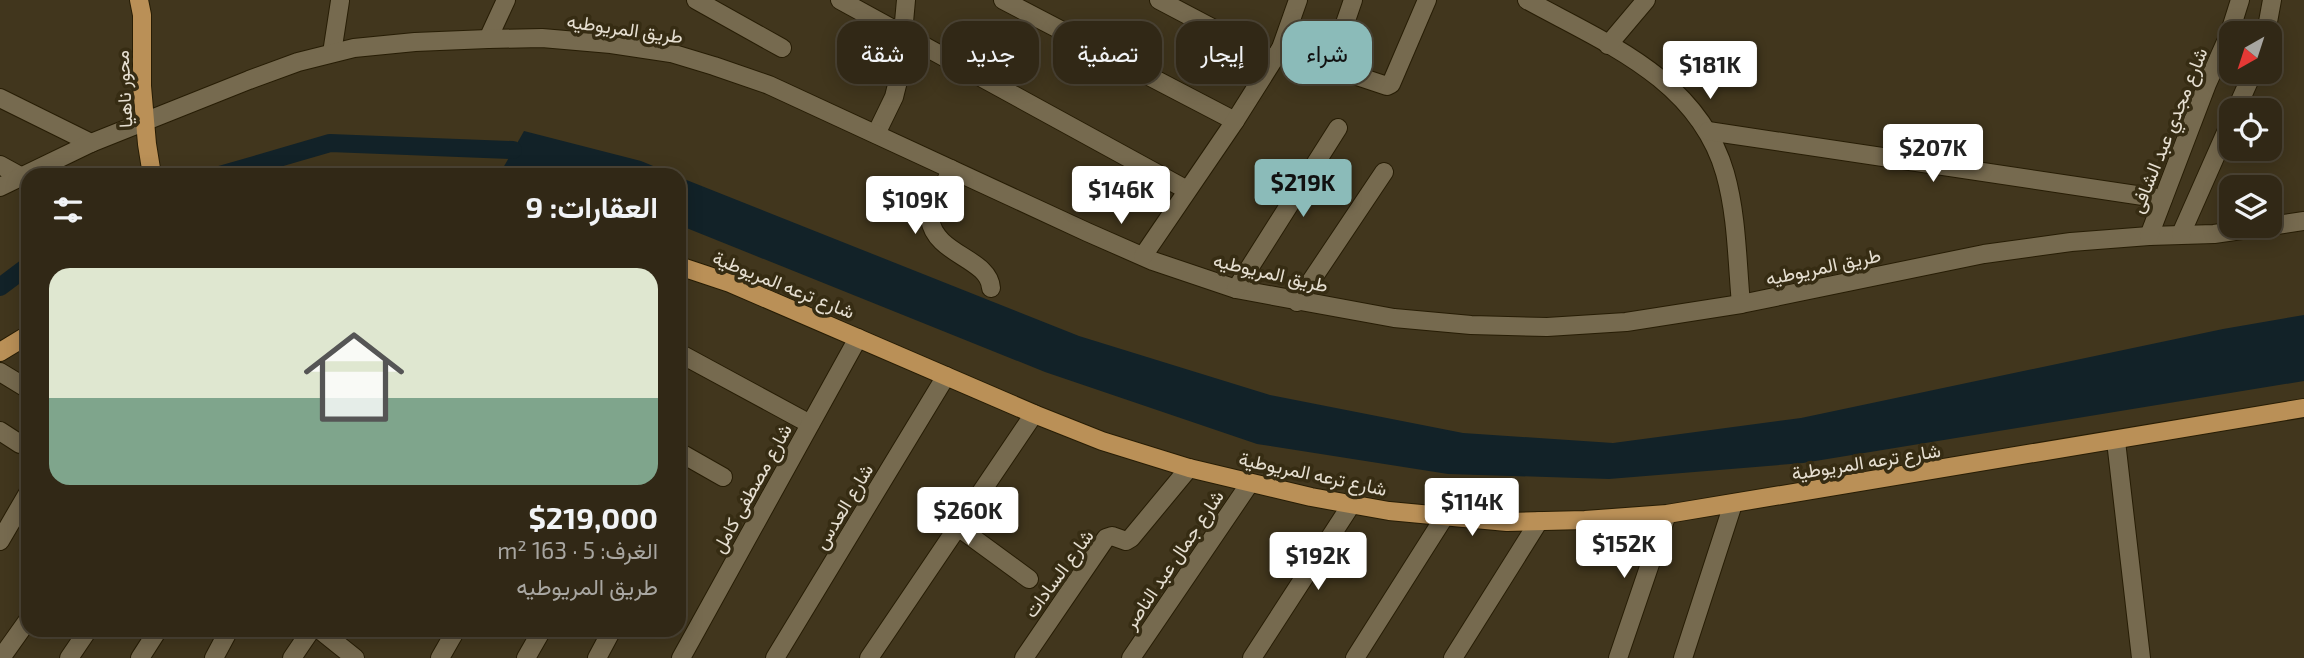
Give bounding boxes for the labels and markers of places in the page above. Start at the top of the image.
pin: $181K [1661,42,1759,101]
pin: $207K [1884,124,1982,184]
pin: $219K [1254,160,1352,219]
pin: $146K [1072,166,1170,226]
pin: $109K [866,176,964,236]
pin: $114K [1423,478,1521,538]
pin: $260K [919,488,1017,547]
pin: $152K [1575,520,1673,580]
pin: $192K [1269,532,1367,592]

